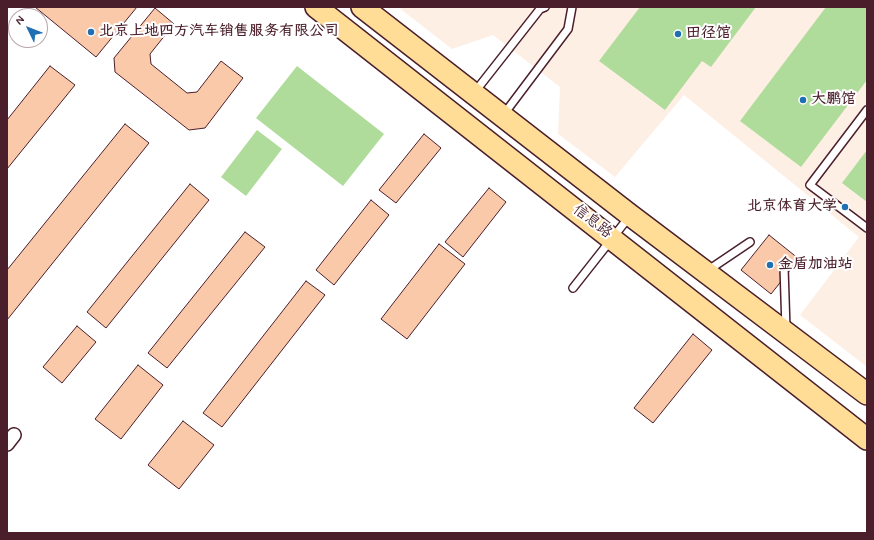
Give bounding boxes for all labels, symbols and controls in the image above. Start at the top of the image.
north arrow [8,8,48,48]
text: N [12,13,28,28]
place label: 北京上地四方汽车销售服务有限公司 [99,23,339,41]
place label: 田径馆 [686,25,731,43]
marker: 北京上地四方汽车销售服务有限公司 [86,27,96,37]
marker: 田径馆 [673,29,683,39]
place label: 大鹏馆 [811,91,856,109]
marker: 大鹏馆 [798,95,808,105]
place label: 北京体育大学 [747,198,837,216]
street label: 信息路 [569,201,615,243]
marker: 北京体育大学 [840,202,850,212]
place label: 金盾加油站 [778,256,853,274]
marker: 金盾加油站 [765,260,775,270]

